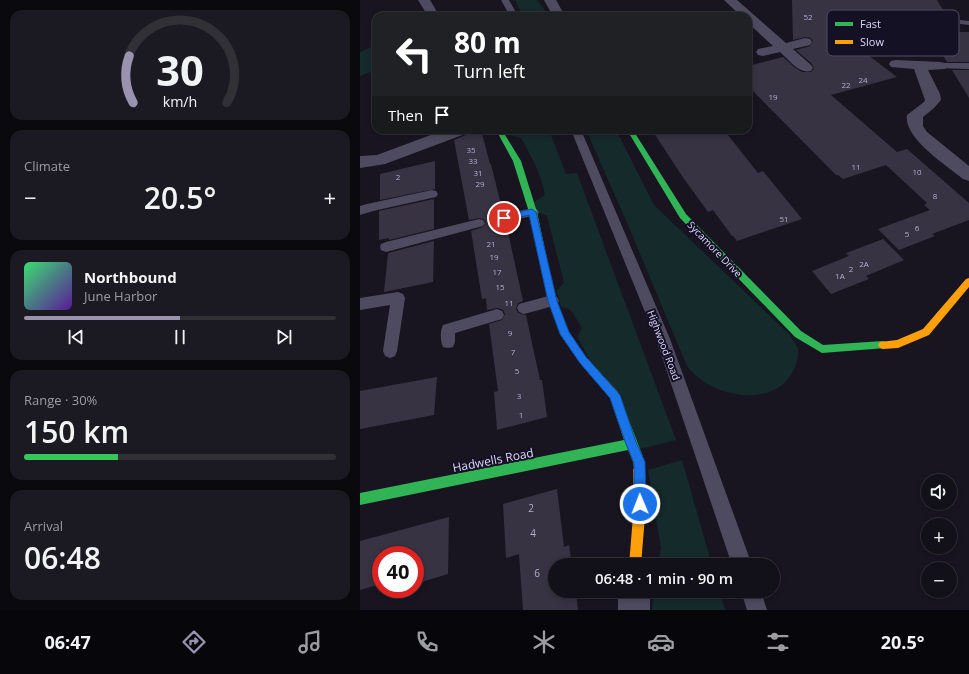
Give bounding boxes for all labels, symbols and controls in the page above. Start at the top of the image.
legend [827,10,959,56]
house number: 52 [803,11,813,22]
text: Fast [860,16,881,31]
text: 80 m [454,23,521,61]
icon: left [388,28,440,80]
text: Slow [860,34,884,49]
text: 30 [156,42,204,98]
text: Turn left [454,59,525,83]
house number: 24 [858,74,868,85]
house number: 22 [841,79,851,90]
house number: 19 [768,91,778,102]
text: km/h [163,92,197,111]
icon: arrive [431,104,453,126]
text: Then [388,105,423,125]
house number: 35 [466,144,476,155]
house number: 33 [468,155,478,166]
text: Climate [24,157,70,175]
house number: 11 [851,161,861,172]
house number: 10 [912,166,922,177]
house number: 31 [473,167,483,178]
house number: 2 [396,171,401,182]
text: 20.5° [144,177,216,218]
house number: 29 [475,178,485,189]
text: − [24,182,37,212]
text: + [323,182,336,212]
house number: 8 [933,190,938,201]
pin [487,201,521,235]
icon: arrive [493,207,515,229]
house number: 51 [779,213,789,224]
street label: Sycamore Drive [685,218,746,280]
house number: 6 [915,222,920,233]
house number: 5 [905,228,910,239]
house number: 21 [486,238,496,249]
house number: 19 [489,251,499,262]
house number: 2A [859,258,870,269]
house number: 2 [849,263,854,274]
house number: 17 [492,266,502,277]
text: Northbound [84,267,177,287]
house number: 1A [835,270,846,281]
house number: 15 [495,281,505,292]
text: June Harbor [84,287,157,305]
house number: 11 [504,297,514,308]
street label: Highwood Road [644,308,684,382]
icon: previous [65,326,87,348]
icon: pause [169,326,191,348]
icon: next [273,326,295,348]
house number: 9 [508,327,513,338]
house number: 7 [511,346,516,357]
house number: 5 [515,365,520,376]
house number: 3 [517,390,522,401]
text: Range · 30% [24,391,97,409]
house number: 1 [519,409,523,420]
text: 150 km [24,411,129,452]
street label: Hadwells Road [451,444,535,476]
map controls [921,474,957,598]
button: sound [921,474,957,510]
position arrow [619,483,661,525]
house number: 2 [528,501,534,515]
text: Arrival [24,517,63,535]
button: + [921,518,957,554]
house number: 4 [530,526,536,540]
text: 06:48 [24,537,101,578]
speed limit sign: 40 [372,546,424,598]
button: − [921,562,957,598]
house number: 6 [534,566,540,580]
text: 06:48 · 1 min · 90 m [595,568,733,588]
icon: directions [180,628,208,656]
icon: music [296,628,324,656]
icon: phone [413,628,441,656]
icon: climate [530,628,558,656]
icon: car [647,628,675,656]
icon: filters [764,628,792,656]
text: 06:47 [44,630,91,654]
text: 20.5° [881,630,924,654]

